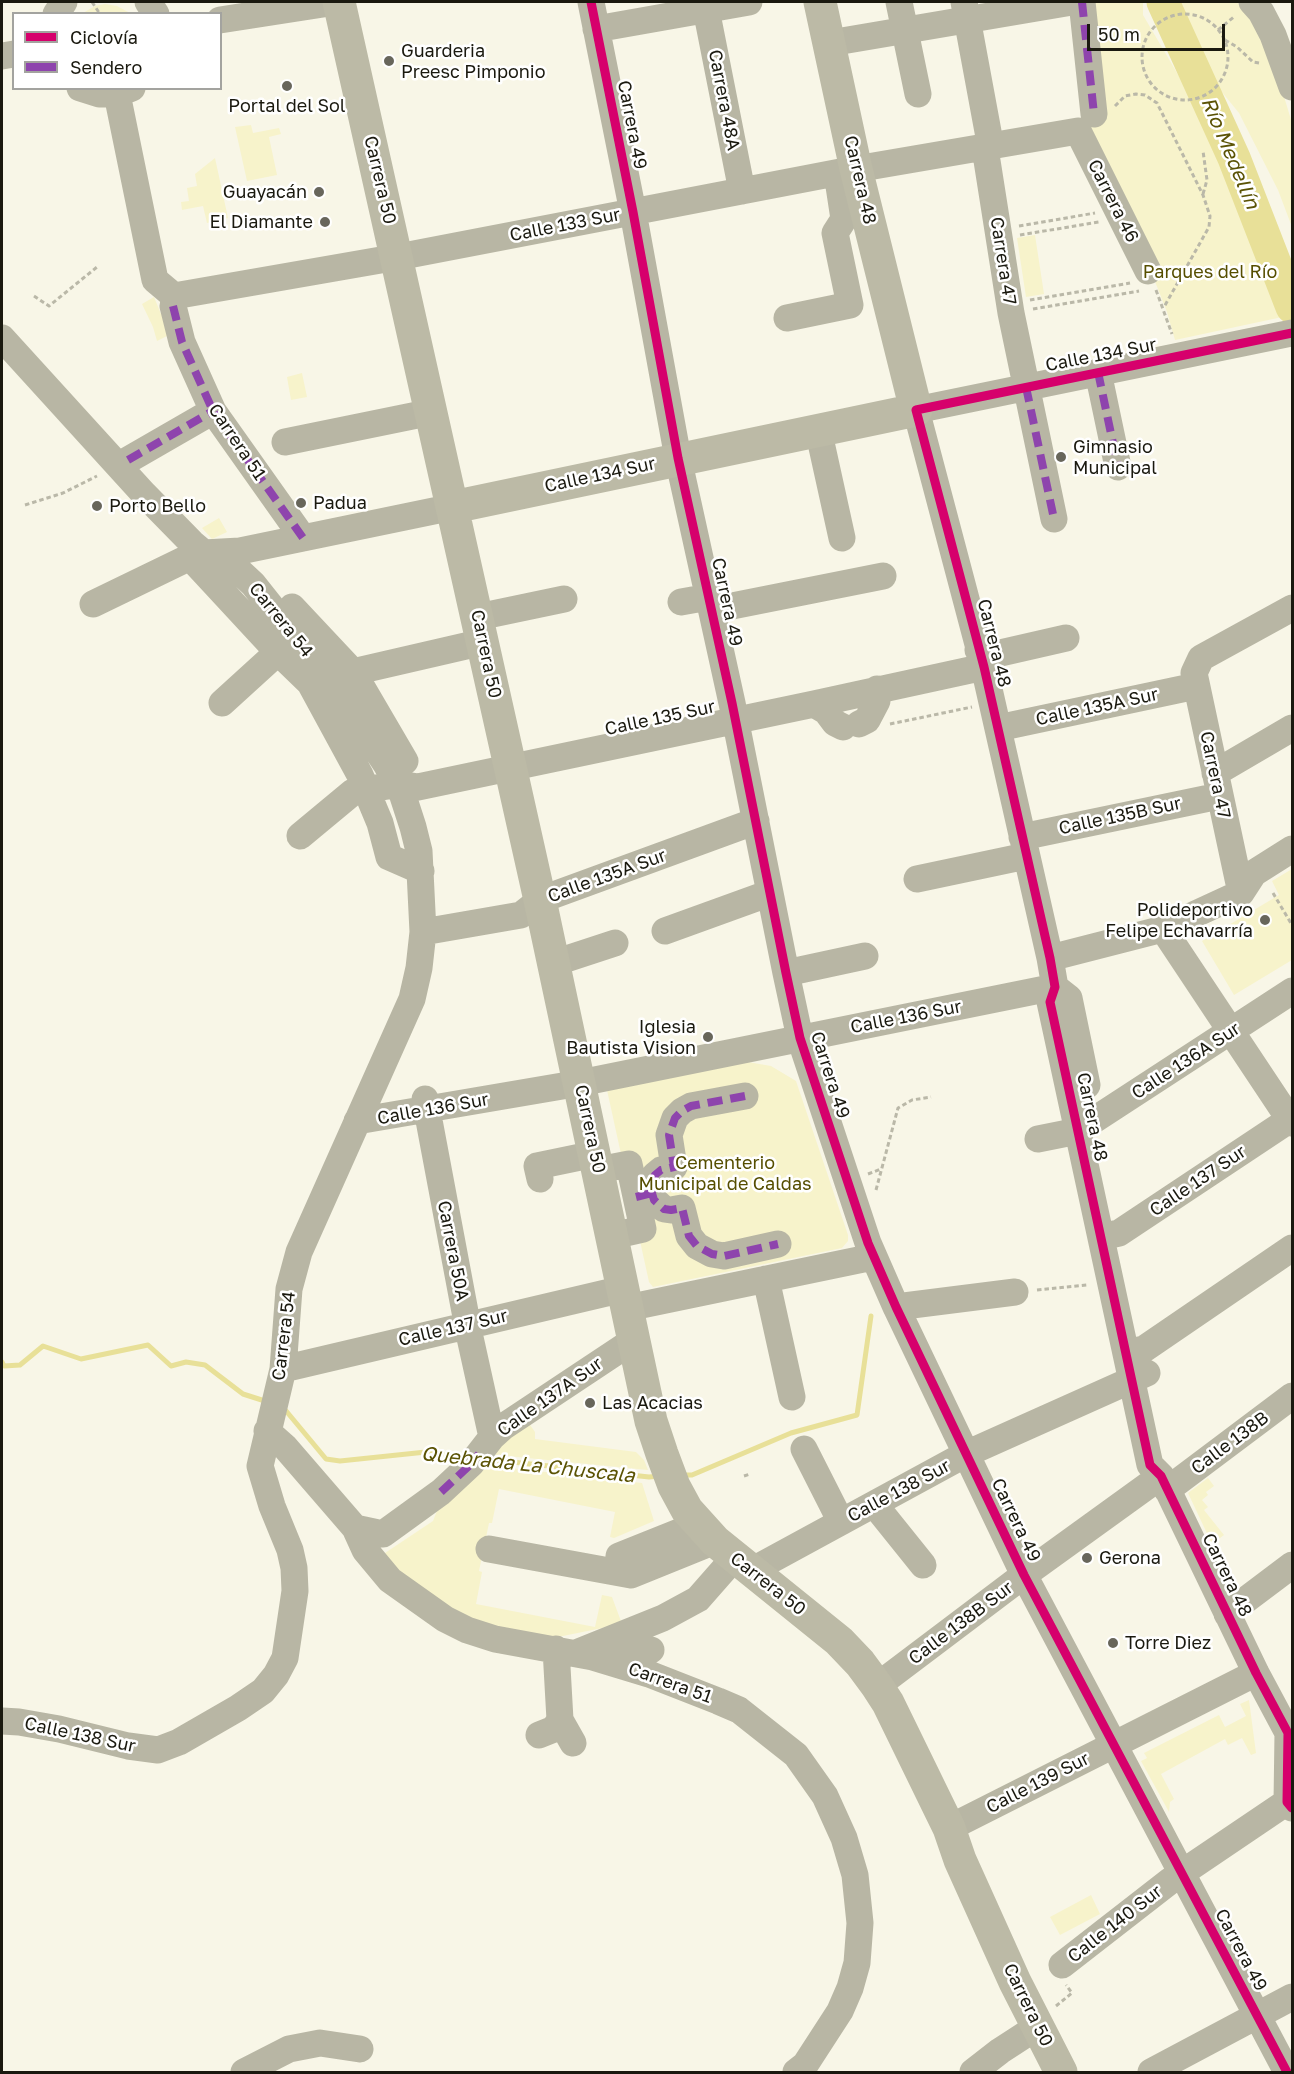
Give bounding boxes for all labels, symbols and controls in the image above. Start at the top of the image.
legend [12,12,222,90]
scale bar [1090,12,1228,50]
text: 50 m [1098,23,1140,45]
text: Ciclovía [70,26,138,48]
place label: Guarderia Preesc Pimponio [401,40,545,82]
street label: Carrera 48A [704,48,744,152]
marker: Guarderia Preesc Pimponio [382,54,396,68]
text: Sendero [70,56,142,78]
marker: Portal del Sol [280,79,294,93]
street label: Carrera 49 [613,79,651,171]
water label: Río Medellín [1196,93,1264,213]
place label: Portal del Sol [228,95,346,117]
street label: Carrera 50 [359,134,401,226]
street label: Carrera 48 [839,134,881,226]
street label: Carrera 46 [1083,156,1143,246]
place label: Guayacán [223,181,307,203]
marker: Guayacán [312,185,326,199]
street label: Calle 133 Sur [508,204,622,246]
place label: El Diamante [210,211,313,233]
marker: El Diamante [318,215,332,229]
street label: Carrera 47 [985,215,1021,307]
park label: Parques del Río [1143,261,1277,283]
street label: Calle 134 Sur [1044,334,1158,376]
street label: Carrera 51 [204,400,270,484]
place label: Gimnasio Municipal [1073,436,1157,478]
marker: Gimnasio Municipal [1054,450,1068,464]
street label: Calle 134 Sur [543,453,657,497]
place label: Padua [313,492,367,514]
place label: Porto Bello [109,495,206,517]
marker: Padua [294,496,308,510]
marker: Porto Bello [90,499,104,513]
street label: Carrera 49 [707,556,747,648]
street label: Carrera 54 [244,578,318,662]
street label: Carrera 48 [973,597,1015,689]
street label: Carrera 50 [466,608,506,700]
street label: Calle 135A Sur [1034,684,1160,730]
street label: Calle 135 Sur [603,696,717,740]
street label: Carrera 47 [1195,729,1235,821]
street label: Calle 135B Sur [1057,793,1183,839]
street label: Calle 135A Sur [545,845,669,907]
place label: Polideportivo Felipe Echavarría [1105,899,1253,942]
marker: Polideportivo Felipe Echavarría [1258,913,1272,927]
street label: Calle 136 Sur [849,996,963,1038]
place label: Iglesia Bautista Vision [566,1016,696,1058]
street label: Calle 136A Sur [1128,1018,1244,1104]
street label: Carrera 49 [806,1029,854,1121]
marker: Iglesia Bautista Vision [701,1030,715,1044]
street label: Carrera 48 [1072,1071,1112,1163]
street label: Carrera 50 [570,1083,610,1175]
street label: Calle 136 Sur [376,1089,490,1129]
street label: Calle 137 Sur [1146,1141,1250,1221]
park label: Cementerio Municipal de Caldas [638,1152,812,1194]
street label: Carrera 50A [433,1199,473,1303]
street label: Carrera 54 [268,1290,300,1382]
street label: Calle 137 Sur [396,1305,510,1351]
street label: Calle 137A Sur [493,1353,607,1441]
place label: Las Acacias [602,1392,703,1414]
marker: Las Acacias [583,1396,597,1410]
street label: Calle 138B [1187,1407,1273,1479]
water label: Quebrada La Chuscala [420,1442,636,1488]
street label: Calle 138 Sur [844,1455,954,1527]
street label: Carrera 49 [987,1475,1045,1565]
street label: Carrera 48 [1198,1530,1256,1620]
place label: Gerona [1099,1547,1161,1569]
street label: Carrera 50 [726,1548,810,1620]
marker: Gerona [1080,1551,1094,1565]
street label: Calle 138B Sur [905,1577,1017,1669]
place label: Torre Diez [1125,1632,1211,1654]
marker: Torre Diez [1106,1636,1120,1650]
street label: Carrera 51 [625,1658,715,1708]
street label: Calle 138 Sur [23,1713,137,1757]
street label: Calle 139 Sur [983,1748,1093,1818]
street label: Calle 140 Sur [1064,1881,1166,1967]
street label: Carrera 49 [1210,1905,1272,1995]
street label: Carrera 50 [999,1960,1057,2050]

